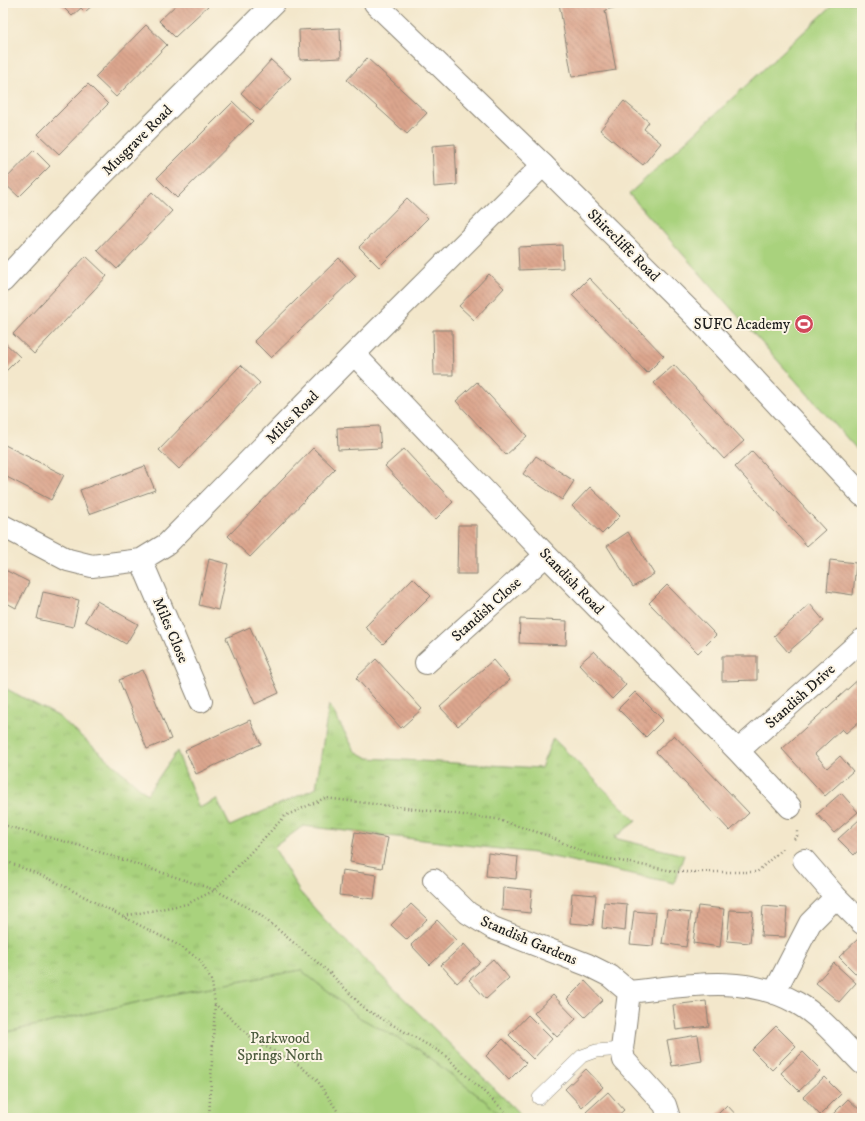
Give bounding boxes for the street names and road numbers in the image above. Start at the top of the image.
street label: Musgrave Road [98,101,177,180]
street label: Shirecliffe Road [583,205,664,286]
street label: Miles Road [262,386,323,448]
street label: Standish Road [535,544,608,619]
street label: Standish Close [448,573,525,646]
street label: Miles Close [148,595,193,666]
street label: Standish Drive [761,660,839,733]
street label: Standish Gardens [478,912,580,969]

